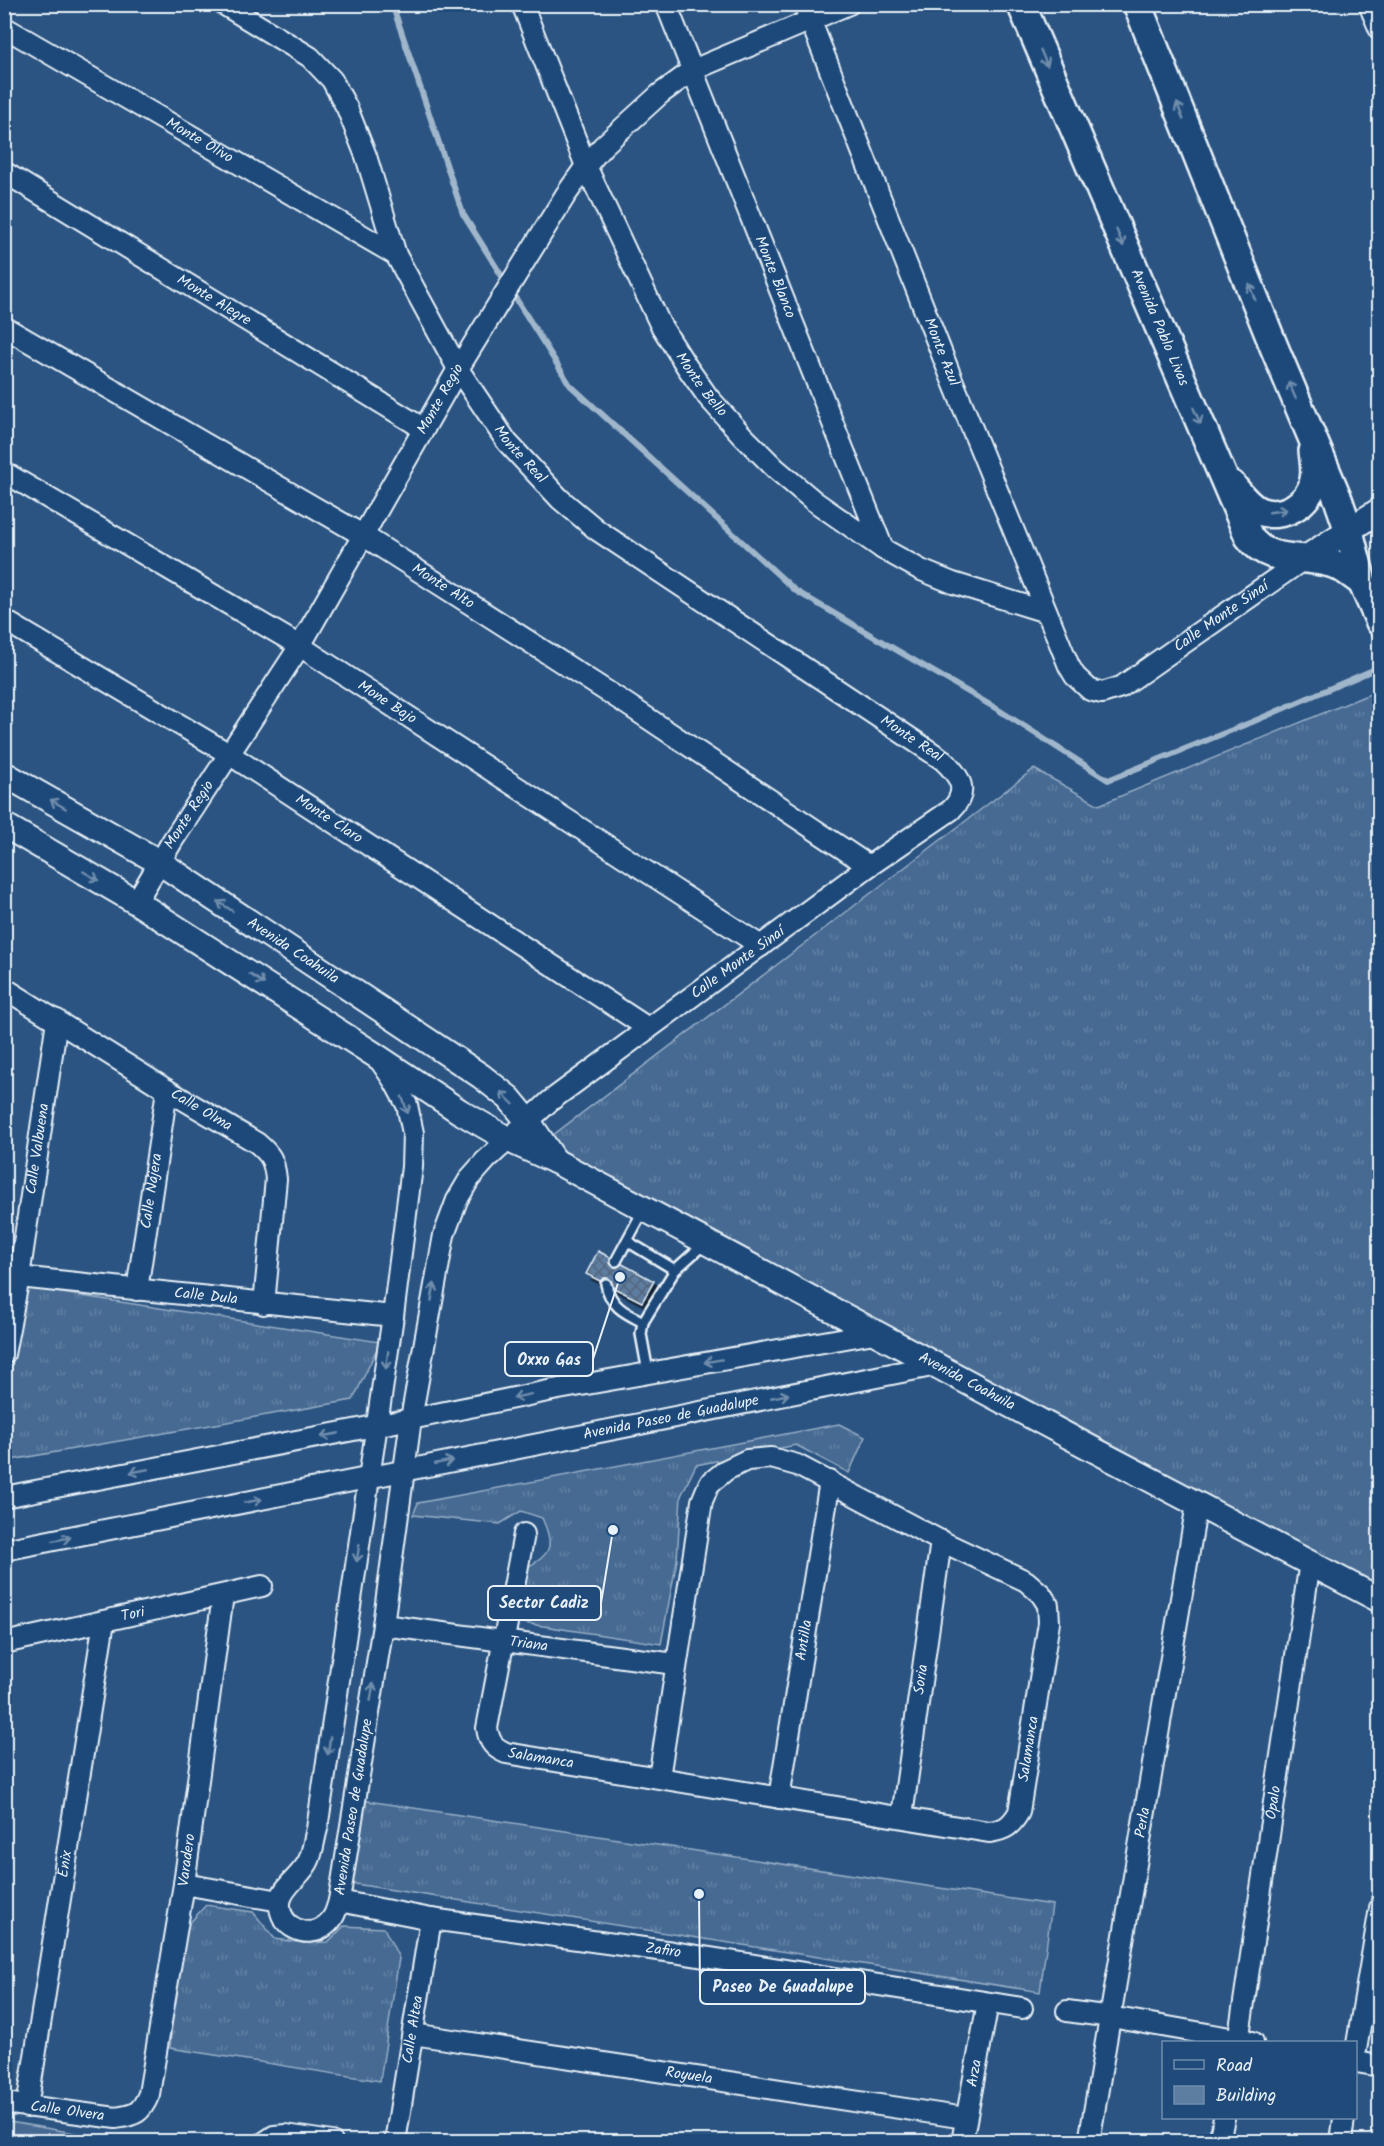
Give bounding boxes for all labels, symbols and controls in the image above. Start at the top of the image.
one-way arrow [1039,49,1050,67]
one-way arrow [1174,102,1185,121]
street label: Monte Olivo [161,111,238,170]
one-way arrow [1115,228,1126,247]
street label: Monte Blanco [748,232,802,322]
street label: Avenida Pablo Livas [1124,265,1195,391]
street label: Monte Alegre [172,268,256,333]
one-way arrow [1246,283,1257,302]
street label: Monte Azul [917,314,966,390]
street label: Monte Bello [669,348,733,423]
street label: Monte Regio [411,359,471,439]
one-way arrow [1286,381,1297,400]
one-way arrow [1192,406,1203,425]
street label: Monte Real [487,420,552,490]
one-way arrow [1267,506,1287,517]
street label: Monte Alto [407,557,479,616]
street label: Calle Monte Sinaí [1169,574,1276,659]
street label: Mone Bajo [352,674,422,731]
street label: Monte Real [875,709,948,769]
street label: Monte Regio [158,776,221,854]
street label: Monte Claro [290,788,368,850]
one-way arrow [50,798,67,810]
one-way arrow [82,870,99,882]
one-way arrow [217,899,234,911]
street label: Avenida Coahuila [242,911,344,991]
street label: Calle Monte Sinaí [686,919,792,1005]
one-way arrow [248,973,264,985]
street label: Calle Olma [166,1083,237,1138]
one-way arrow [500,1091,515,1105]
one-way arrow [400,1095,411,1114]
street label: Calle Valbuena [19,1102,57,1196]
street label: Calle Nájera [134,1152,169,1230]
street label: Calle Dula [173,1281,239,1312]
one-way arrow [428,1283,439,1302]
callout: Oxxo Gas [505,1342,593,1376]
street label: Avenida Coahuila [914,1346,1019,1417]
text: Oxxo Gas [517,1348,581,1373]
one-way arrow [381,1350,392,1370]
one-way arrow [704,1356,724,1367]
street label: Avenida Paseo de Guadalupe [581,1389,761,1447]
one-way arrow [769,1390,789,1401]
one-way arrow [512,1391,532,1402]
one-way arrow [321,1430,341,1441]
one-way arrow [434,1456,453,1467]
one-way arrow [130,1466,149,1477]
one-way arrow [243,1495,262,1506]
one-way arrow [52,1533,71,1544]
one-way arrow [352,1543,363,1562]
callout: Sector Cadiz [488,1586,601,1620]
text: Sector Cadiz [499,1591,589,1616]
street label: Tori [119,1600,148,1629]
street label: Antilla [789,1618,820,1662]
street label: Triana [508,1630,549,1659]
street label: Soria [907,1663,935,1696]
one-way arrow [367,1683,378,1703]
street label: Salamanca [1012,1714,1046,1784]
street label: Avenida Paseo de Guadalupe [328,1717,380,1897]
one-way arrow [323,1735,334,1755]
street label: Salamanca [506,1741,576,1776]
street label: Ópalo [1260,1784,1288,1821]
street label: Perla [1129,1805,1157,1840]
street label: Varadero [172,1832,203,1888]
street label: Enix [52,1848,80,1879]
street label: Zafiro [644,1936,683,1965]
callout: Paseo De Guadalupe [700,1970,865,2004]
text: Paseo De Guadalupe [712,1975,854,2000]
street label: Calle Altea [396,1994,430,2065]
legend [1162,2041,1357,2119]
text: Road [1216,2052,1253,2081]
street label: Arza [961,2057,989,2089]
street label: Royuela [664,2061,714,2091]
text: Building [1216,2082,1276,2111]
street label: Calle Olvera [29,2095,106,2128]

